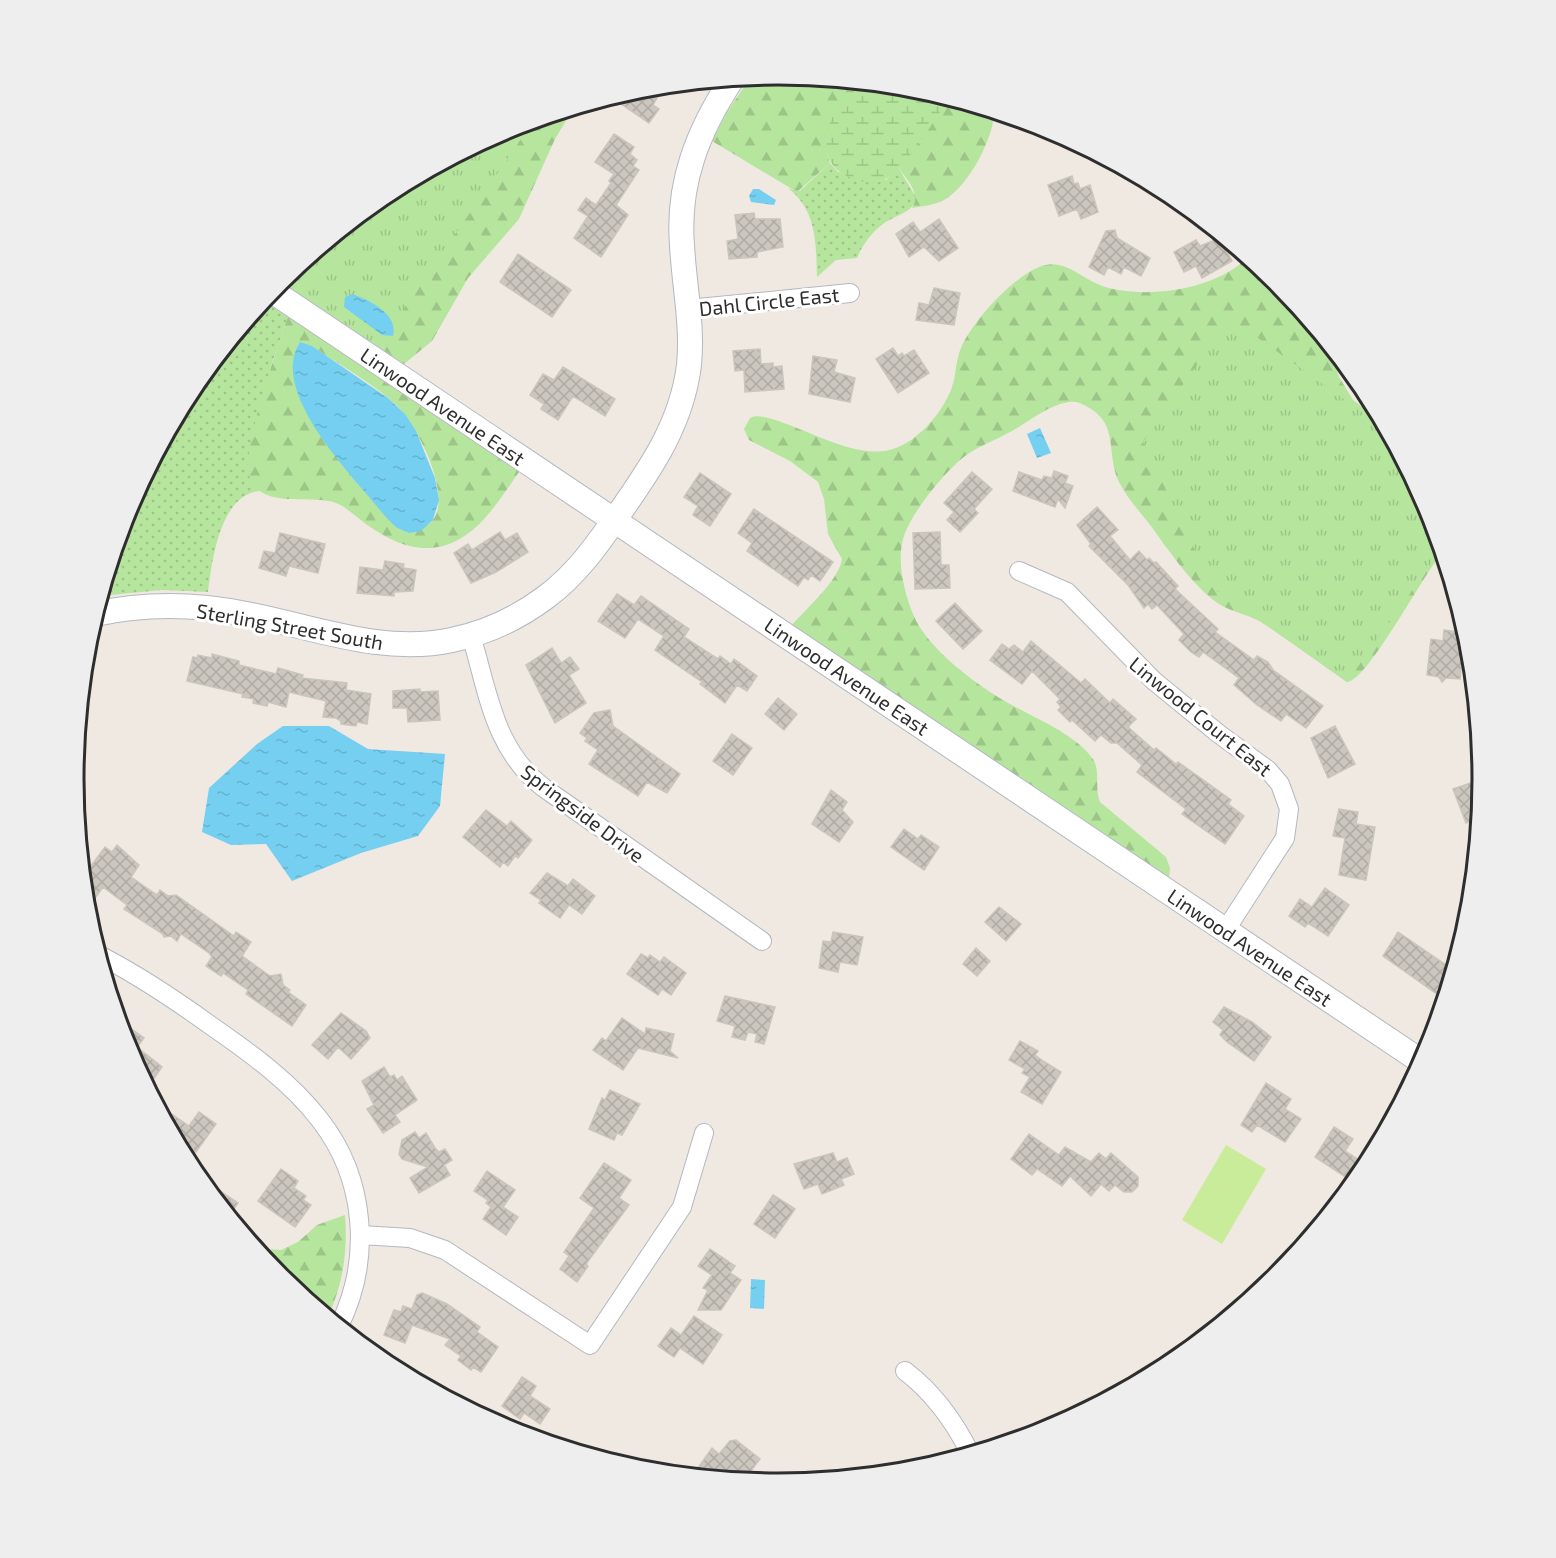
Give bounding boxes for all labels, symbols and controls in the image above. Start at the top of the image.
street label: Dahl Circle East [698,282,841,320]
street label: Linwood Avenue East [356,342,530,470]
street label: Sterling Street South [195,598,385,654]
street label: Linwood Avenue East [760,612,934,740]
street label: Linwood Court East [1125,651,1277,781]
street label: Springside Drive [517,759,649,867]
street label: Linwood Avenue East [1163,883,1337,1011]

